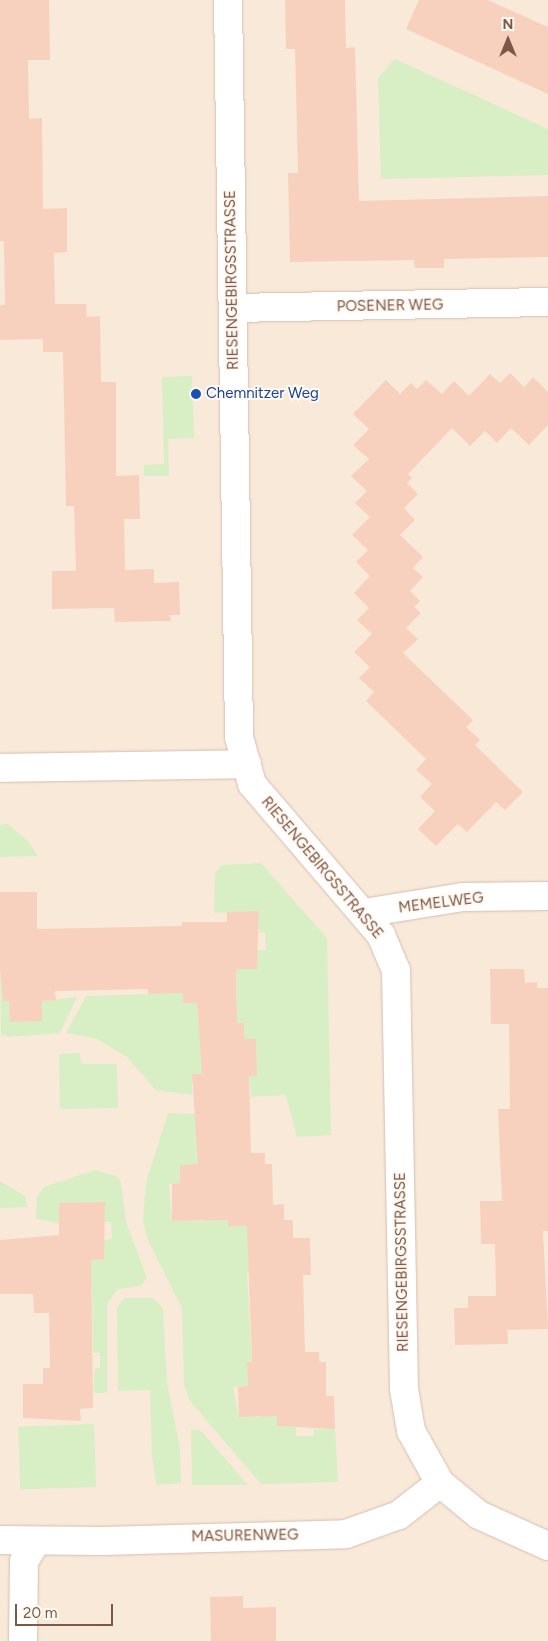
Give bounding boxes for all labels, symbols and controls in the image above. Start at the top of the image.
north arrow [483,15,533,65]
text: N [503,16,513,33]
street label: RIESENGEBIRGSSTRASSE [221,190,243,370]
street label: POSENER WEG [337,296,443,316]
place label: Chemnitzer Weg [206,385,319,403]
marker: Chemnitzer Weg [190,388,202,400]
street label: RIESENGEBIRGSSTRASSE [257,793,387,943]
street label: MEMELWEG [397,889,485,917]
street label: RIESENGEBIRGSSTRASSE [391,1172,413,1352]
street label: MASURENWEG [191,1526,299,1546]
scale bar [18,1594,115,1626]
text: 20 m [23,1604,57,1622]

